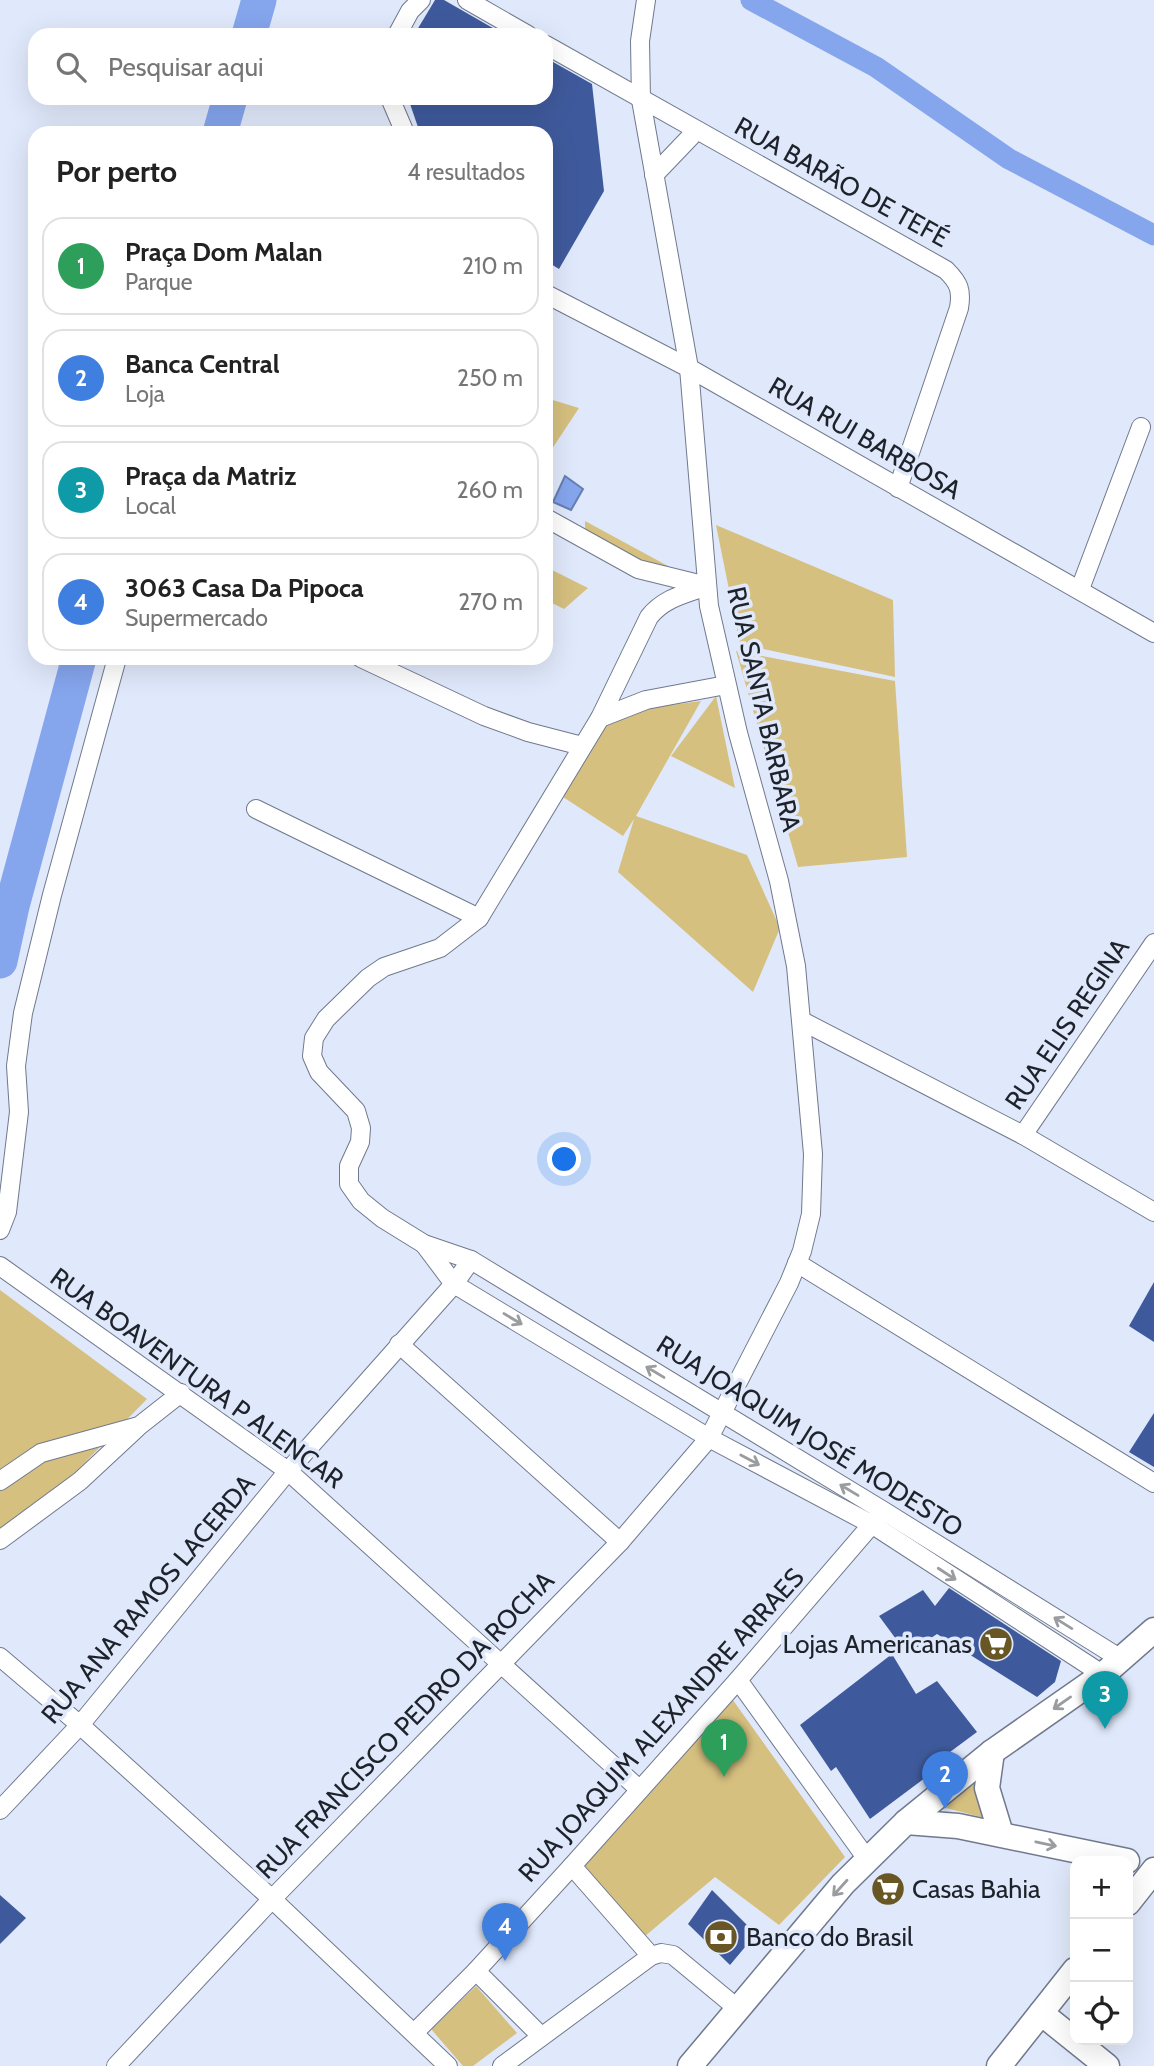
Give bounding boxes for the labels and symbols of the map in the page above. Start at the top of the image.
street label: RUA BARÃO DE TEFÉ [729,110,955,254]
street label: RUA RUI BARBOSA [763,370,967,506]
street label: RUA SANTA BARBARA [720,583,808,835]
street label: RUA ELIS REGINA [998,932,1136,1116]
your location [547,1142,581,1176]
street label: RUA BOAVENTURA P ALENCAR [44,1261,350,1495]
one-way arrow [502,1313,522,1327]
street label: RUA JOAQUIM JOSÉ MODESTO [651,1328,969,1544]
one-way arrow [645,1364,665,1378]
one-way arrow [740,1454,760,1468]
street label: RUA ANA RAMOS LACERDA [34,1468,262,1730]
one-way arrow [839,1483,859,1497]
street label: RUA JOAQUIM ALEXANDRE ARRAES [511,1561,811,1889]
street label: RUA FRANCISCO PEDRO DA ROCHA [249,1565,561,1885]
one-way arrow [937,1567,957,1581]
one-way arrow [1053,1615,1073,1629]
supermarket icon: Lojas Americanas [977,1625,1015,1663]
place label: Lojas Americanas [782,1628,972,1660]
pin: 3 [1082,1671,1128,1729]
one-way arrow [1053,1696,1072,1710]
pin: 1 [701,1719,747,1777]
pin: 2 [922,1751,968,1809]
one-way arrow [1034,1838,1057,1851]
supermarket icon: Casas Bahia [869,1870,907,1908]
place label: Casas Bahia [912,1873,1041,1905]
one-way arrow [832,1879,848,1897]
pin: 4 [482,1903,528,1961]
bank icon: Banco do Brasil [702,1918,740,1956]
place label: Banco do Brasil [746,1921,913,1953]

